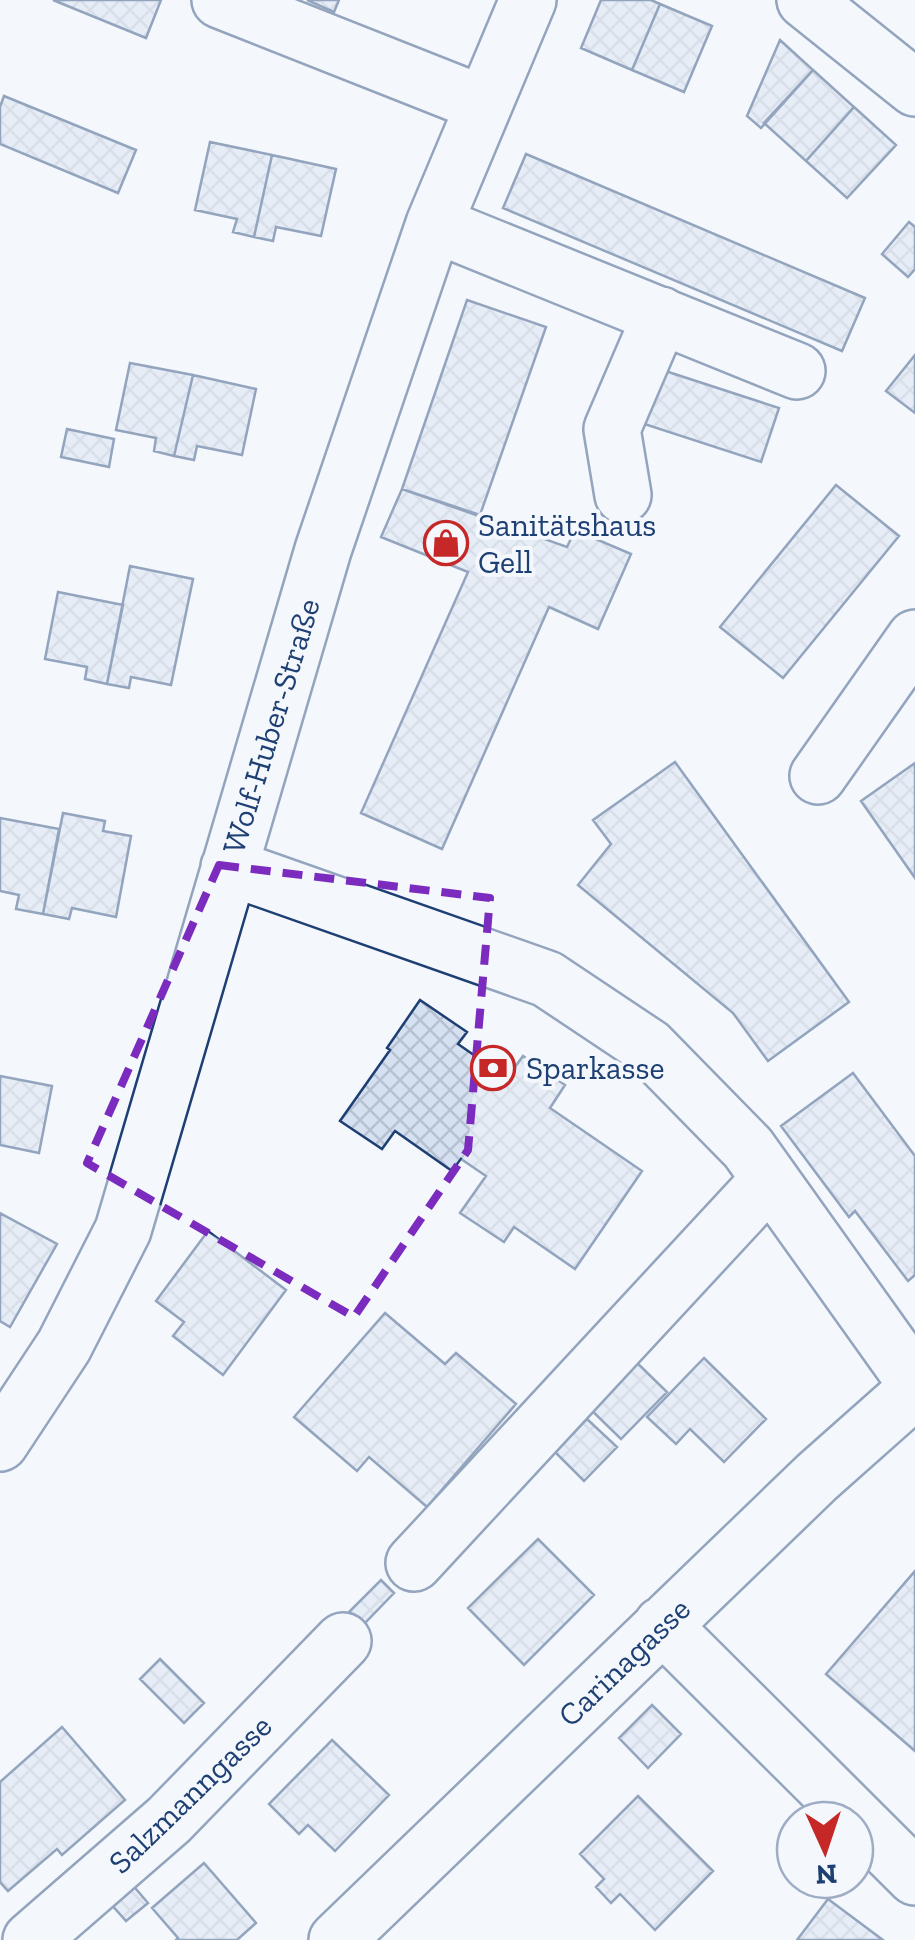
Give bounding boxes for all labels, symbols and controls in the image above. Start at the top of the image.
place label: Sanitätshaus Gell [478,506,656,581]
shop icon: Sanitätshaus Gell [423,520,469,566]
street label: Wolf-Huber-Straße [214,594,328,858]
bank icon: Sparkasse [470,1045,516,1091]
place label: Sparkasse [526,1049,665,1087]
street label: Carinagasse [550,1590,698,1734]
street label: Salzmanngasse [101,1707,279,1881]
north arrow [775,1800,875,1900]
text: N [815,1857,838,1892]

